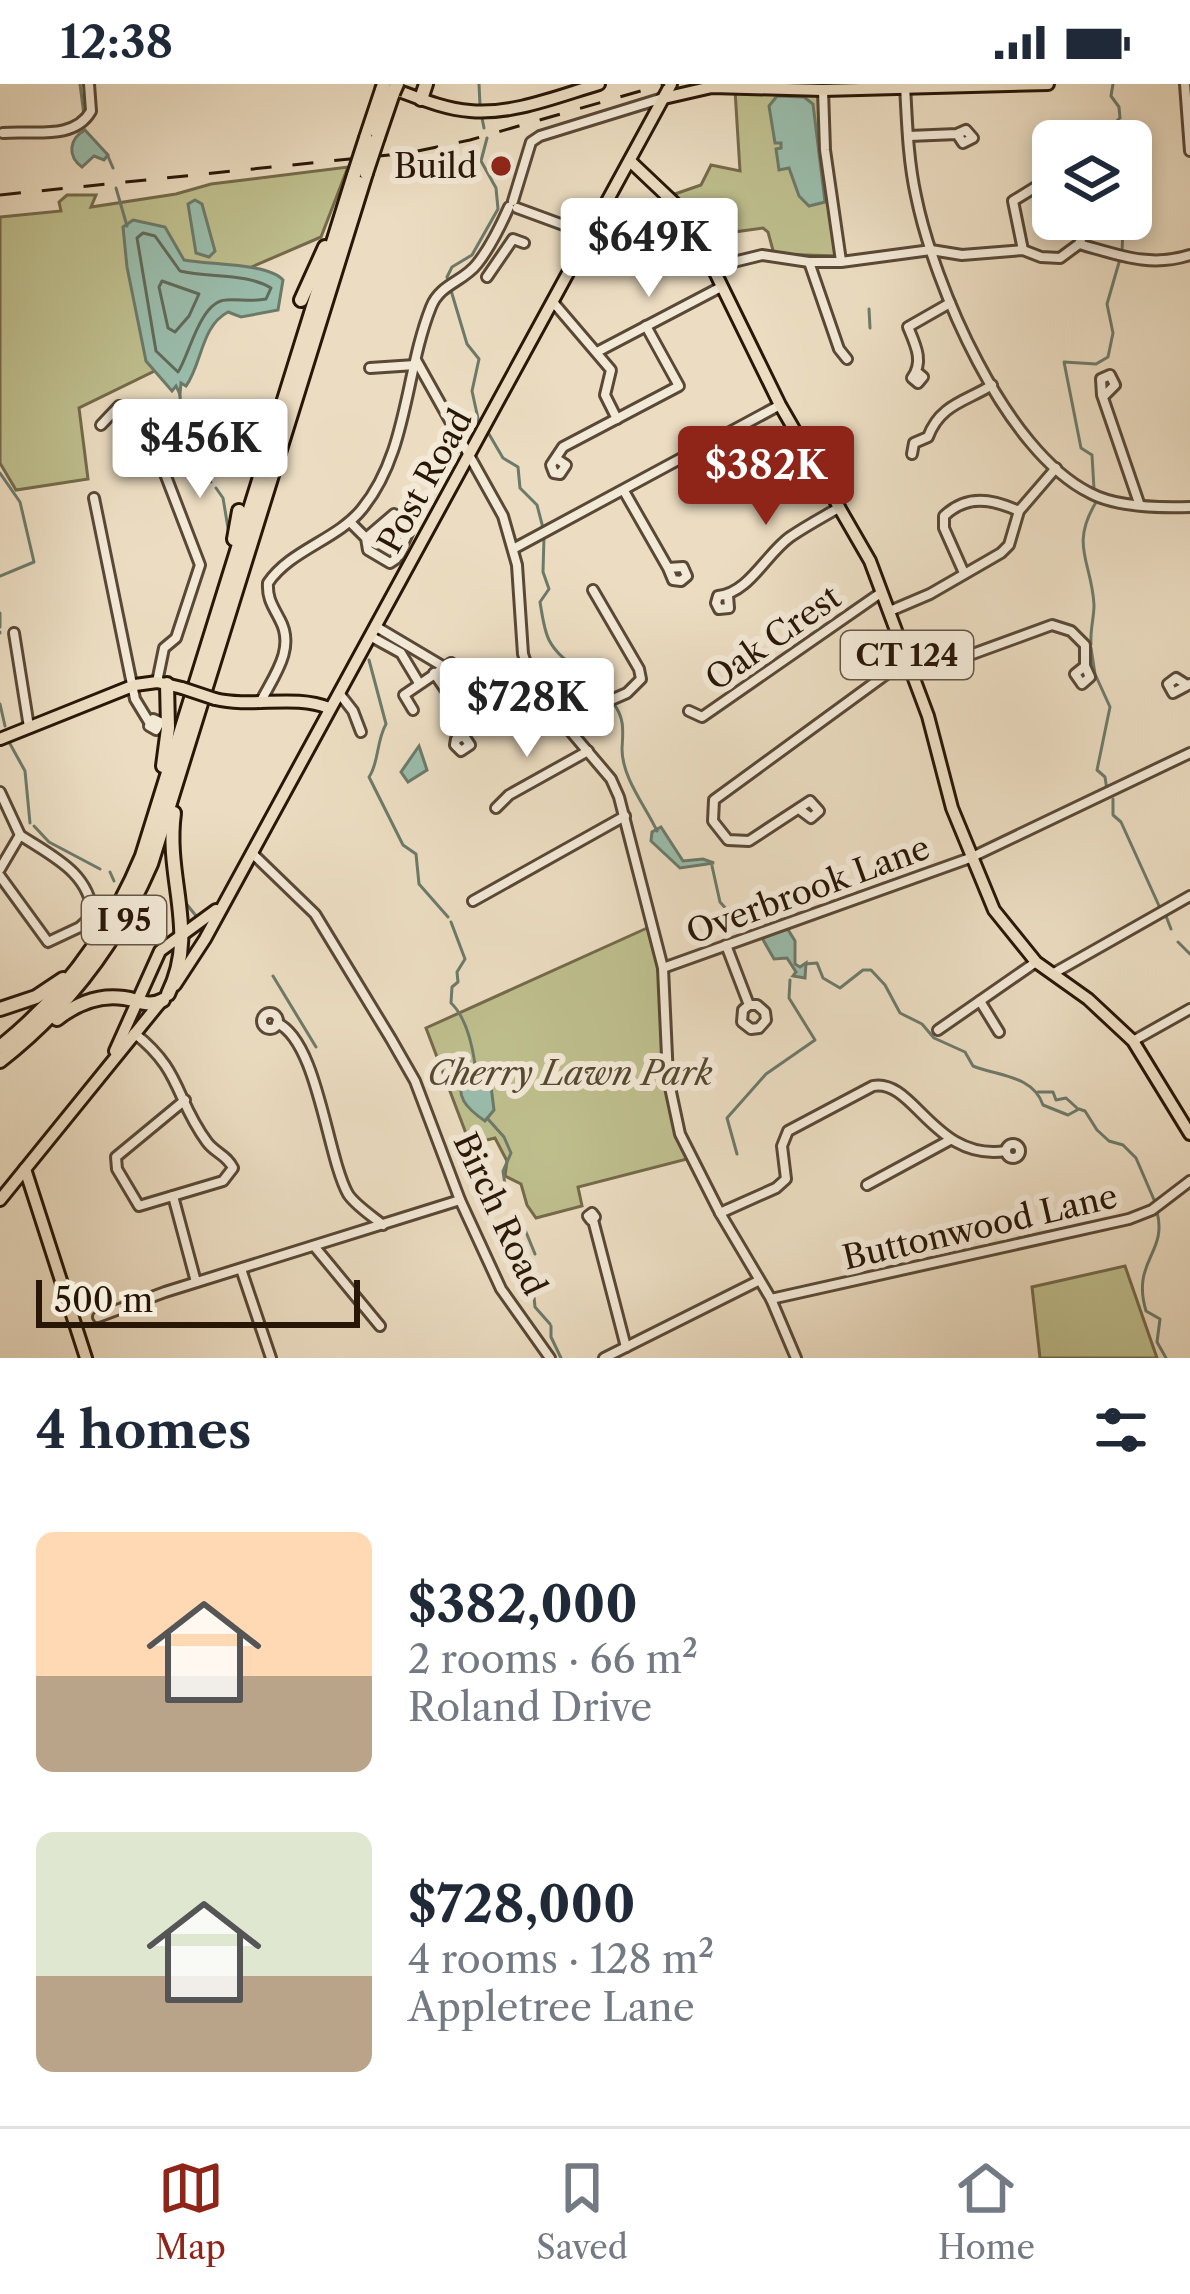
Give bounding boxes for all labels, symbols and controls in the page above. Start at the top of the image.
text: 12:38 [60,14,173,70]
map controls [1032,120,1152,240]
button: layers [1032,120,1152,240]
place label: Build [394,146,477,187]
marker: Build [488,153,514,179]
pin: $649K [565,198,733,300]
text: $649K [588,213,710,261]
pin: $456K [116,399,284,501]
street label: Post Road [369,402,481,560]
text: $456K [140,414,260,462]
pin: $382K [682,426,850,528]
text: $382K [705,441,827,489]
street label: Oak Crest [698,576,849,699]
road number: CT 124 [841,631,973,679]
pin: $728K [443,658,611,760]
text: $728K [467,673,587,721]
street label: Overbrook Lane [681,827,935,953]
road number: I 95 [82,896,166,944]
park label: Cherry Lawn Park [427,1053,713,1094]
street label: Birch Road [444,1126,556,1302]
street label: Buttonwood Lane [839,1175,1121,1279]
scale bar [36,1274,360,1327]
text: 500 m [54,1280,153,1321]
icon: filters [1088,1397,1154,1463]
text: 4 homes [36,1399,251,1461]
text: $382,000 [408,1573,638,1635]
icon: home [132,1580,276,1724]
text: 2 rooms · 66 m² [408,1635,698,1683]
text: Roland Drive [408,1683,652,1731]
text: $728,000 [408,1873,635,1935]
icon: home [132,1880,276,2024]
text: 4 rooms · 128 m² [408,1935,714,1983]
text: Appletree Lane [408,1983,695,2031]
tab: Map [155,2155,226,2268]
tab: Saved [536,2155,628,2268]
tab: Home [938,2155,1035,2268]

